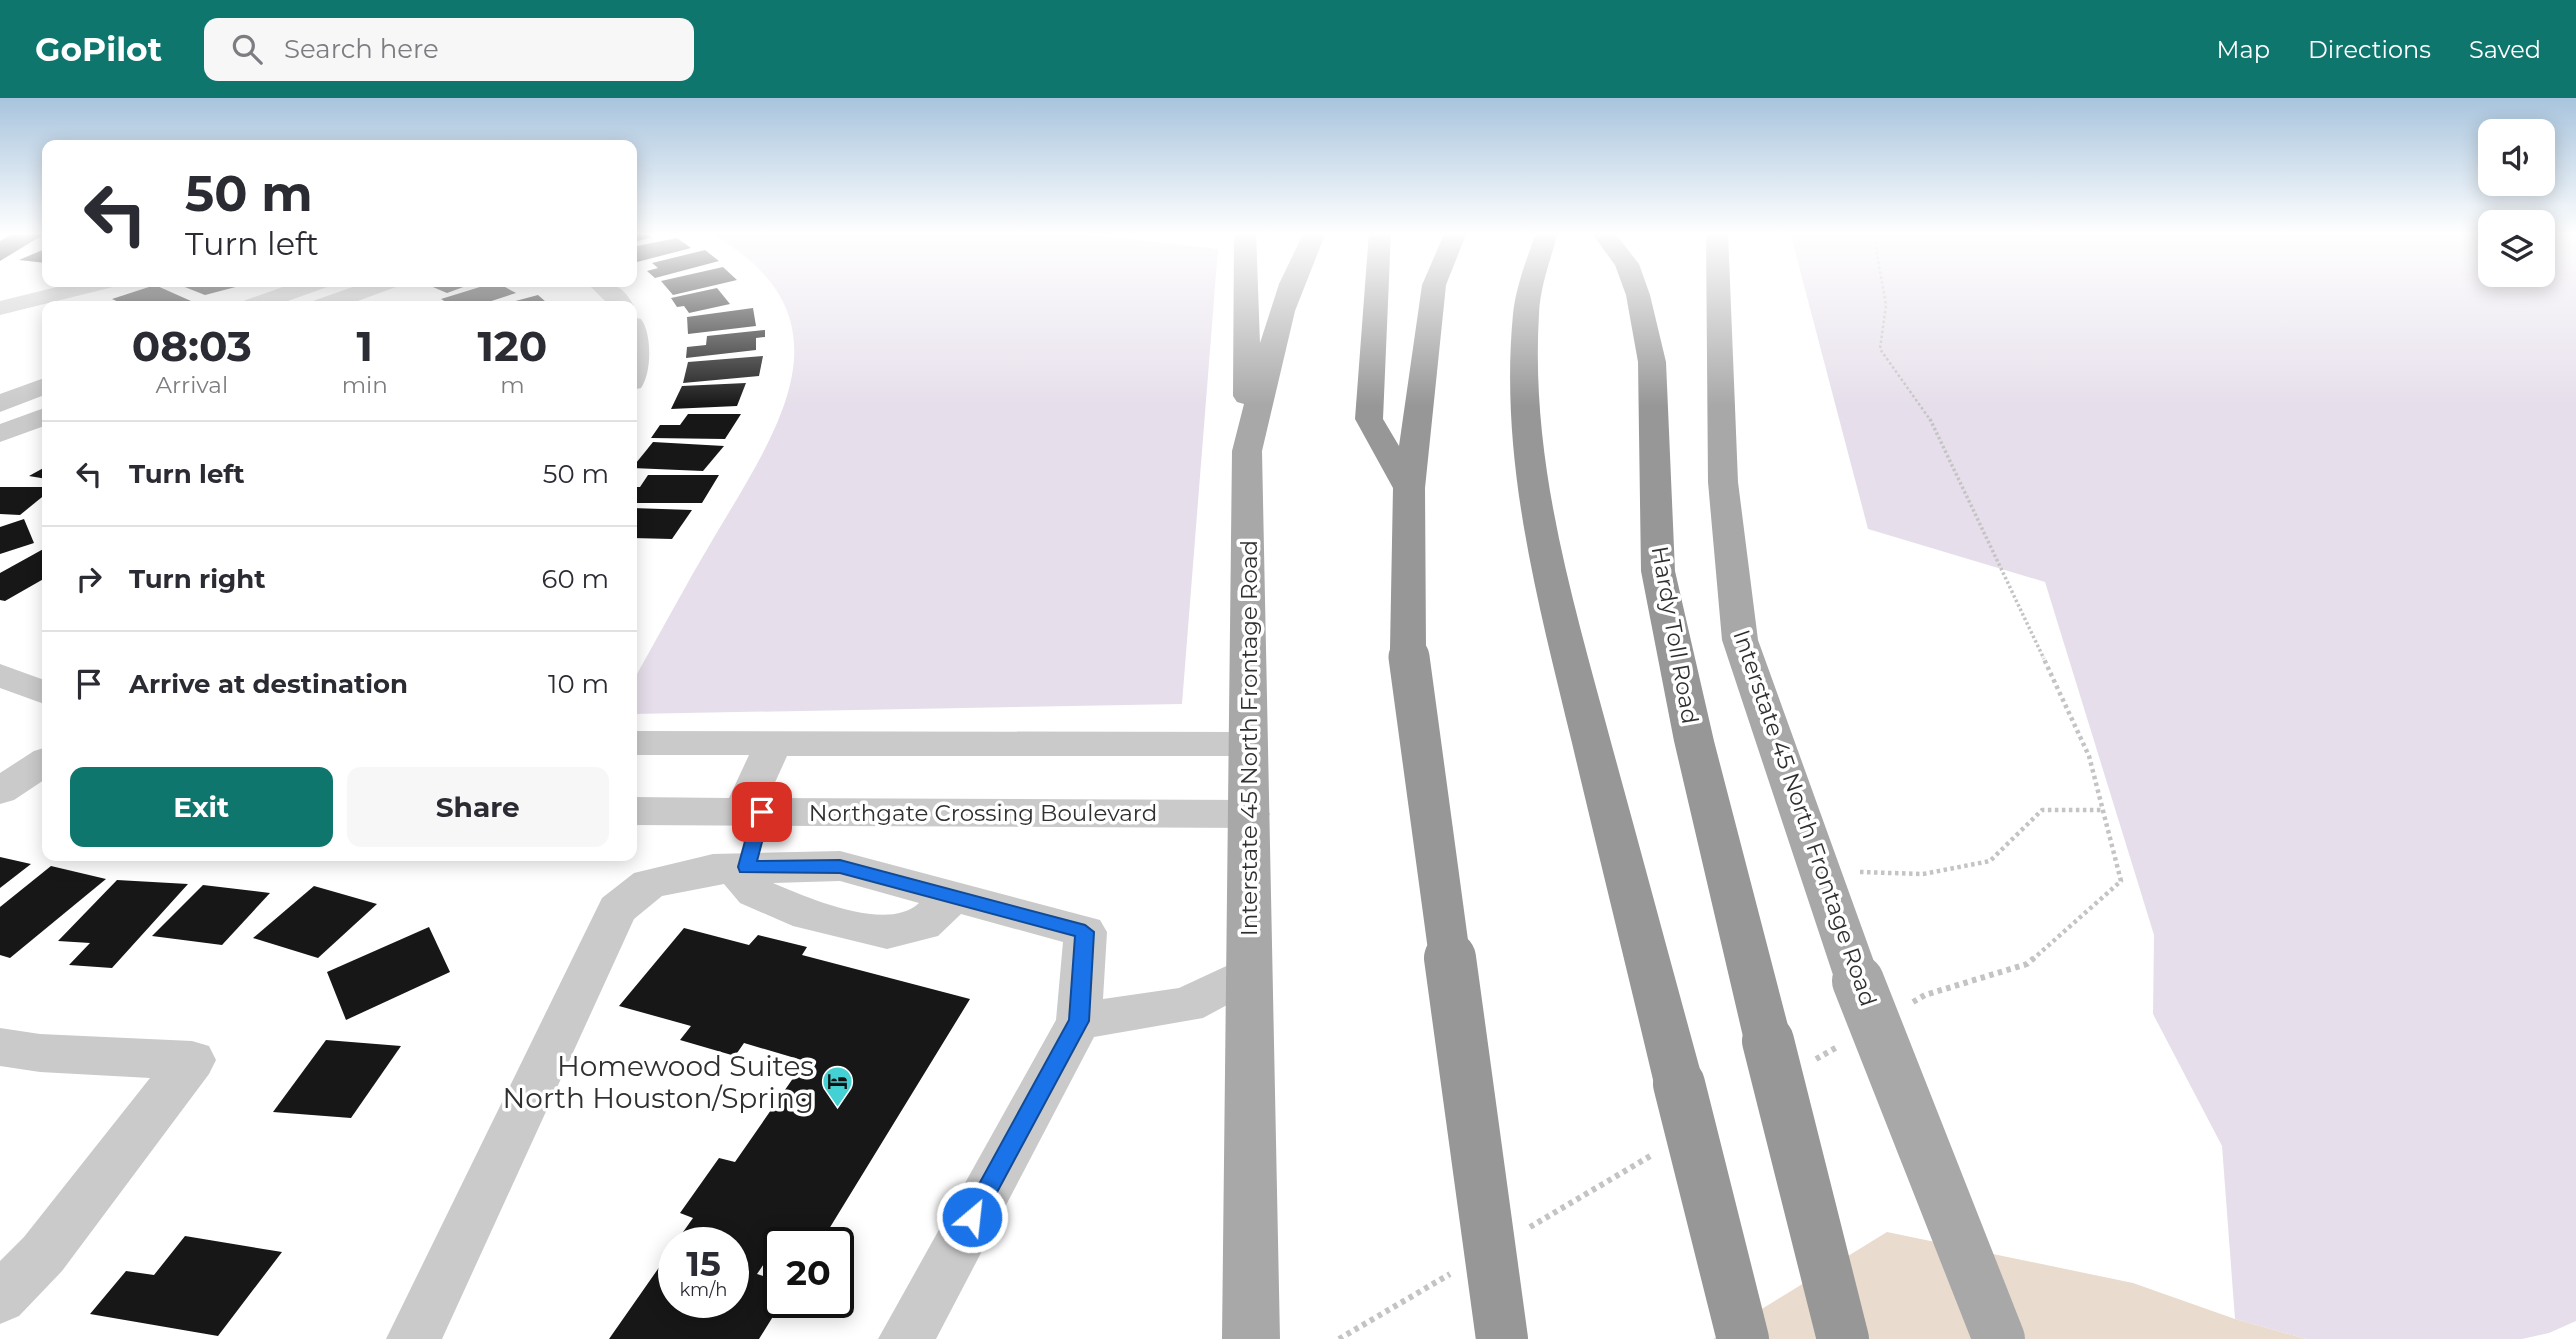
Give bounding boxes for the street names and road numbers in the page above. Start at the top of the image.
street label: Interstate 45 North Frontage Road [1235,540,1263,936]
street label: Hardy Toll Road [1646,544,1704,726]
street label: Interstate 45 North Frontage Road [1727,626,1883,1010]
street label: Northgate Crossing Boulevard [809,799,1157,827]

